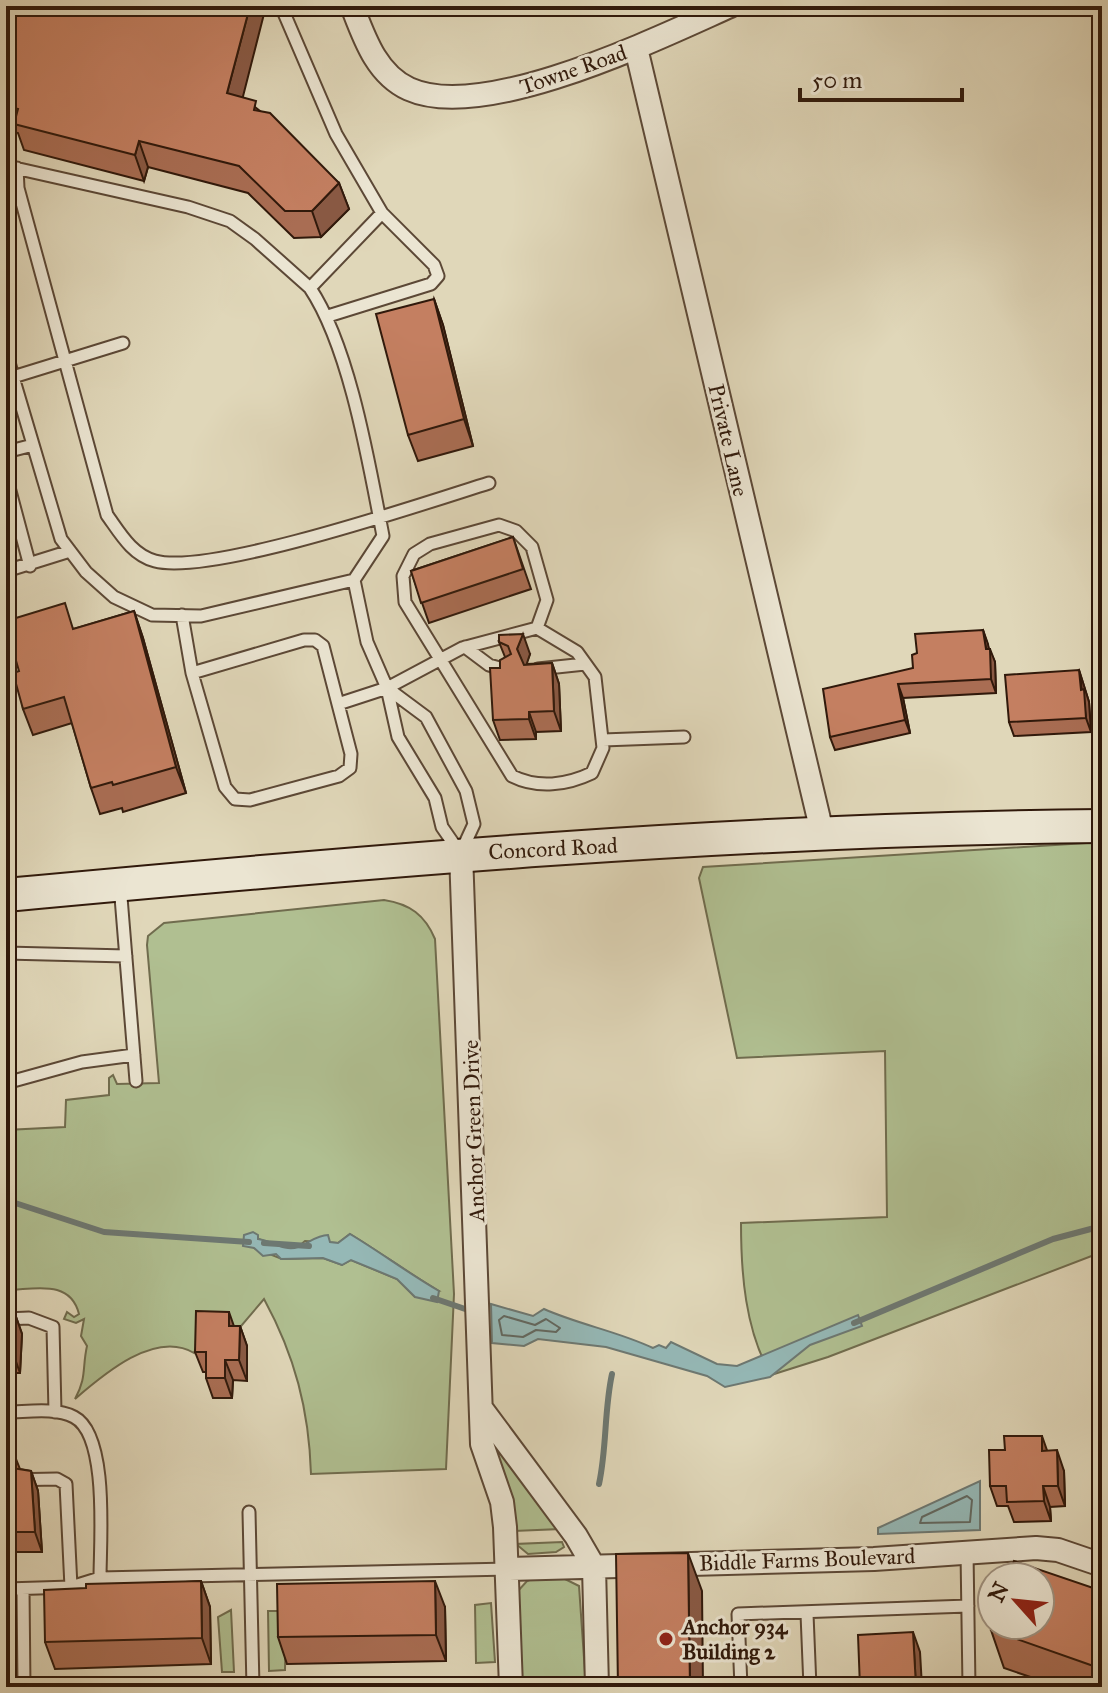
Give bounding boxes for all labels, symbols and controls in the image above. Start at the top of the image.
street label: Towne Road [516,39,630,100]
scale bar [800,52,962,102]
text: 50 m [812,65,862,95]
street label: Private Lane [702,381,755,499]
street label: Concord Road [488,832,618,865]
street label: Anchor Green Drive [457,1039,490,1224]
street label: Biddle Farms Boulevard [698,1542,916,1577]
north arrow [976,1561,1056,1641]
text: N [982,1577,1015,1607]
place label: Anchor 934 Building 2 [680,1613,789,1665]
marker: Anchor 934 Building 2 [657,1630,675,1648]

